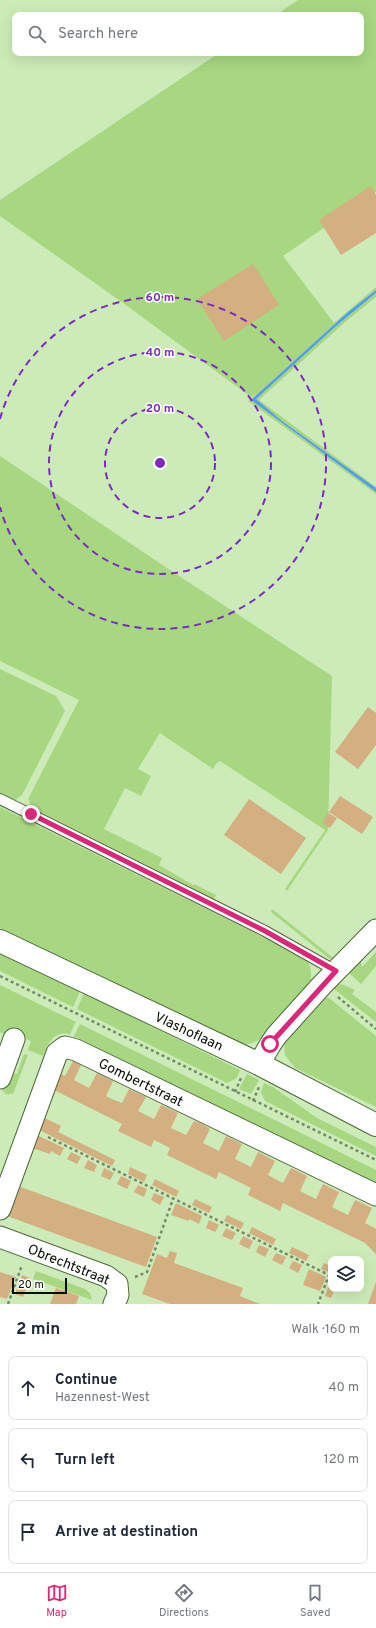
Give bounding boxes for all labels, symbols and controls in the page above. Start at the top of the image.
search box [12,12,364,56]
icon: search [26,23,48,45]
text: Search here [58,25,138,44]
text: 60 m [146,290,174,306]
text: 40 m [145,345,175,361]
text: 20 m [146,401,174,417]
centre of rings [153,456,167,470]
route end [22,805,40,823]
street label: Vlashoflaan [151,1009,225,1056]
route start [261,1035,279,1053]
street label: Gombertstraat [95,1056,185,1111]
street label: Obrechtstraat [25,1241,112,1290]
map controls [328,1256,364,1292]
button: layers [328,1256,364,1292]
scale bar [12,1276,67,1295]
text: 20 m [18,1278,44,1292]
text: 2 min [16,1319,60,1341]
text: Walk · 160 m [291,1322,360,1338]
text: Continue [55,1371,117,1390]
icon: ahead [17,1377,39,1399]
text: 40 m [329,1380,359,1396]
text: Hazennest-West [55,1390,150,1406]
icon: left [17,1449,39,1471]
text: Turn left [55,1451,115,1470]
text: 120 m [324,1452,359,1468]
icon: arrive [17,1521,39,1543]
text: Arrive at destination [55,1523,198,1542]
tab: Map [46,1582,68,1620]
tab: Directions [159,1582,209,1620]
tab: Saved [300,1582,330,1620]

